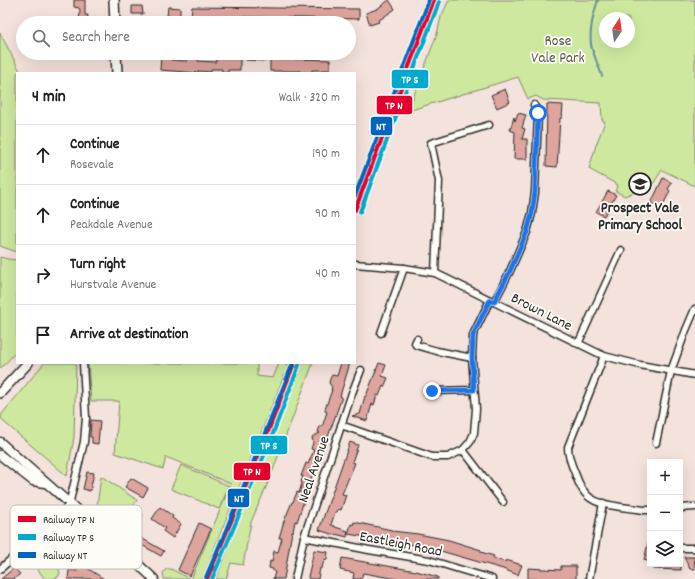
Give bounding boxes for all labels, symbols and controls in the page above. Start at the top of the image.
north arrow [599,12,635,48]
search box [16,16,356,60]
icon: search [30,27,52,49]
text: Search here [62,27,130,49]
park label: Rose Vale Park [531,31,585,70]
line badge: TP S [391,69,429,89]
text: TP S [402,73,419,89]
text: 4 min [32,86,66,110]
text: Walk · 320 m [279,89,340,108]
line badge: TP N [376,95,413,115]
text: TP N [385,99,403,115]
route start [529,104,547,122]
line badge: NT [370,116,393,136]
text: NT [376,120,387,136]
text: Continue [70,134,119,156]
icon: ahead [32,144,54,166]
text: 190 m [312,145,340,164]
text: Rosevale [70,156,114,175]
school or university icon: Prospect Vale Primary School [627,171,653,197]
text: Continue [70,194,119,216]
place label: Prospect Vale Primary School [598,198,682,237]
icon: ahead [32,204,54,226]
text: 90 m [315,205,340,224]
text: Peakdale Avenue [70,216,153,235]
text: Turn right [70,254,126,276]
icon: right [32,264,54,286]
text: 40 m [316,265,340,284]
text: Hurstvale Avenue [70,276,156,295]
street label: Brown Lane [507,288,576,338]
icon: arrive [32,324,54,346]
text: Arrive at destination [70,324,188,346]
route end [423,382,441,400]
street label: Neal Avenue [293,433,337,506]
line badge: TP S [250,435,288,455]
text: TP S [261,439,278,455]
map controls [647,459,683,567]
button: + [647,459,683,495]
line badge: TP N [233,462,271,481]
text: TP N [243,465,261,481]
line badge: NT [227,488,250,508]
text: NT [234,492,245,508]
button: − [647,495,683,531]
legend [10,505,142,569]
text: Railway TP N [43,513,95,529]
street label: Eastleigh Road [358,526,444,564]
text: Railway TP S [43,531,94,547]
button: layers [647,531,683,567]
text: Railway NT [43,549,88,565]

